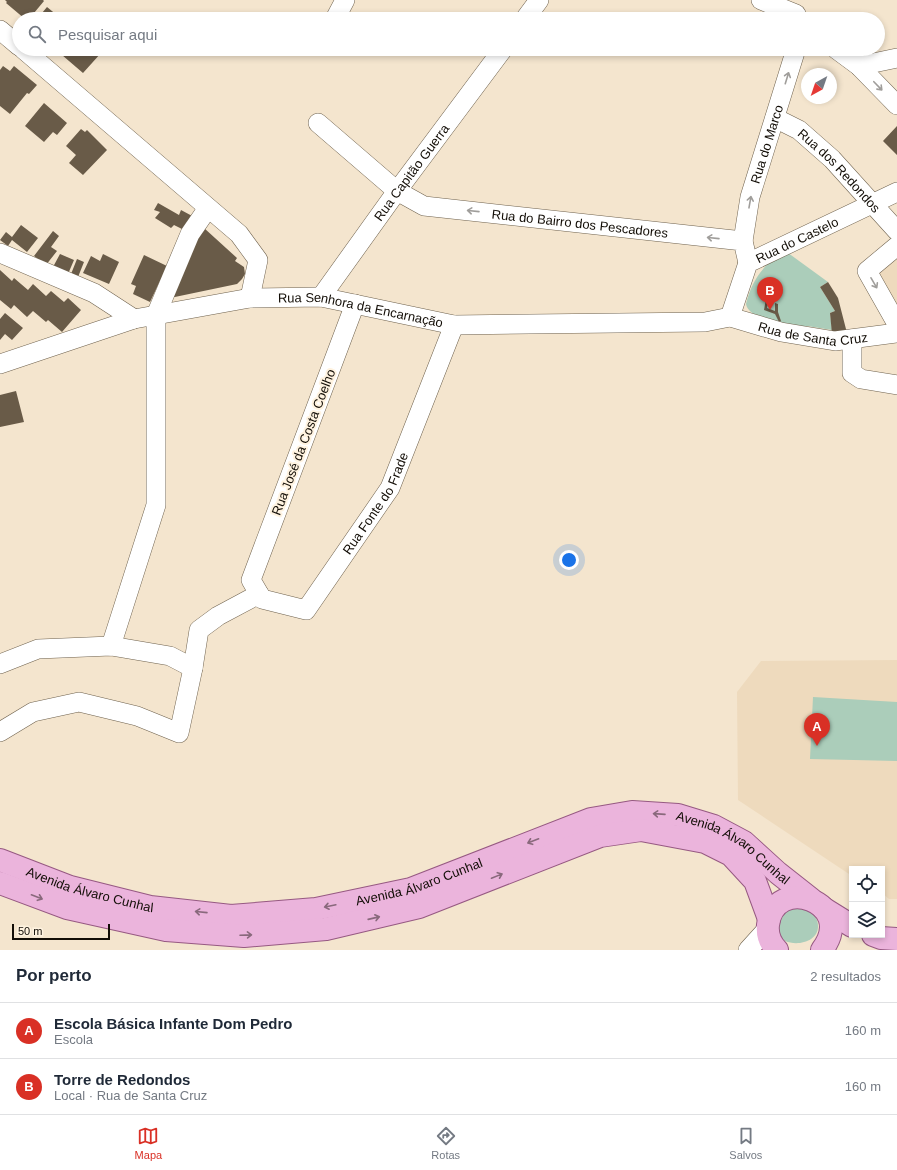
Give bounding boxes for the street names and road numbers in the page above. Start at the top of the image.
street label: Rua do Marco [748,103,786,185]
street label: Rua Capitão Guerra [371,121,453,224]
street label: Rua dos Redondos [795,126,884,216]
street label: Rua do Bairro dos Pescadores [491,206,669,241]
street label: Rua do Castelo [753,214,841,266]
street label: Rua Senhora da Encarnação [278,290,444,331]
street label: Rua de Santa Cruz [757,319,869,349]
street label: Rua José da Costa Coelho [269,367,338,517]
street label: Rua Fonte do Frade [340,450,411,557]
street label: Avenida Álvaro Cunhal [674,808,793,888]
street label: Avenida Álvaro Cunhal [354,855,485,908]
street label: Avenida Álvaro Cunhal [24,864,154,915]

